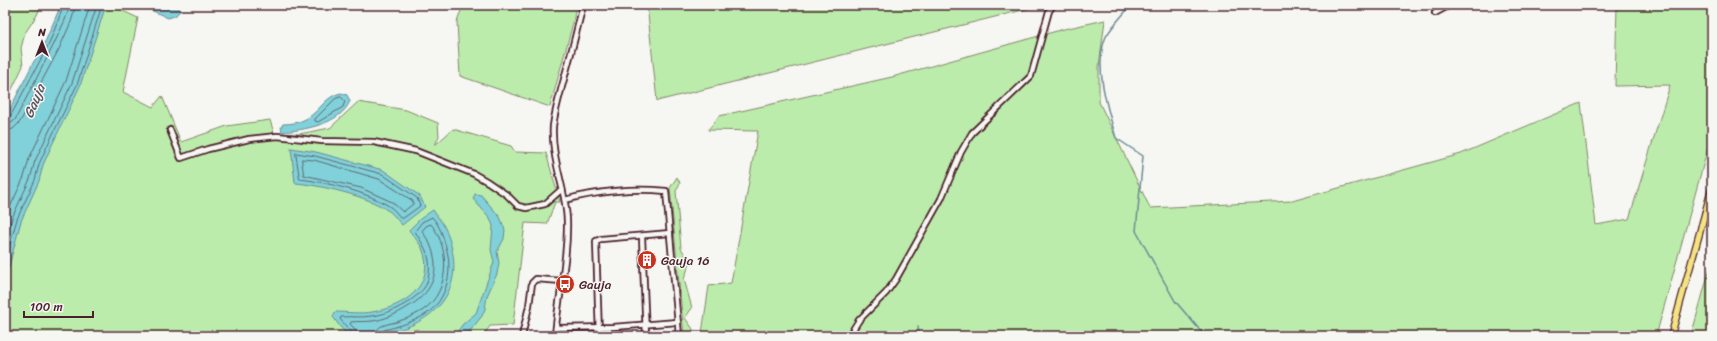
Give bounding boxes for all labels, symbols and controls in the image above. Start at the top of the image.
north arrow [22,22,62,62]
text: N [37,23,46,42]
water label: Gauja [16,79,53,122]
building icon: Gauja 16 [636,249,658,271]
place label: Gauja 16 [661,249,710,272]
bus stop icon: Gauja [554,273,576,295]
place label: Gauja [579,273,612,296]
scale bar [24,293,93,319]
text: 100 m [30,296,63,318]

